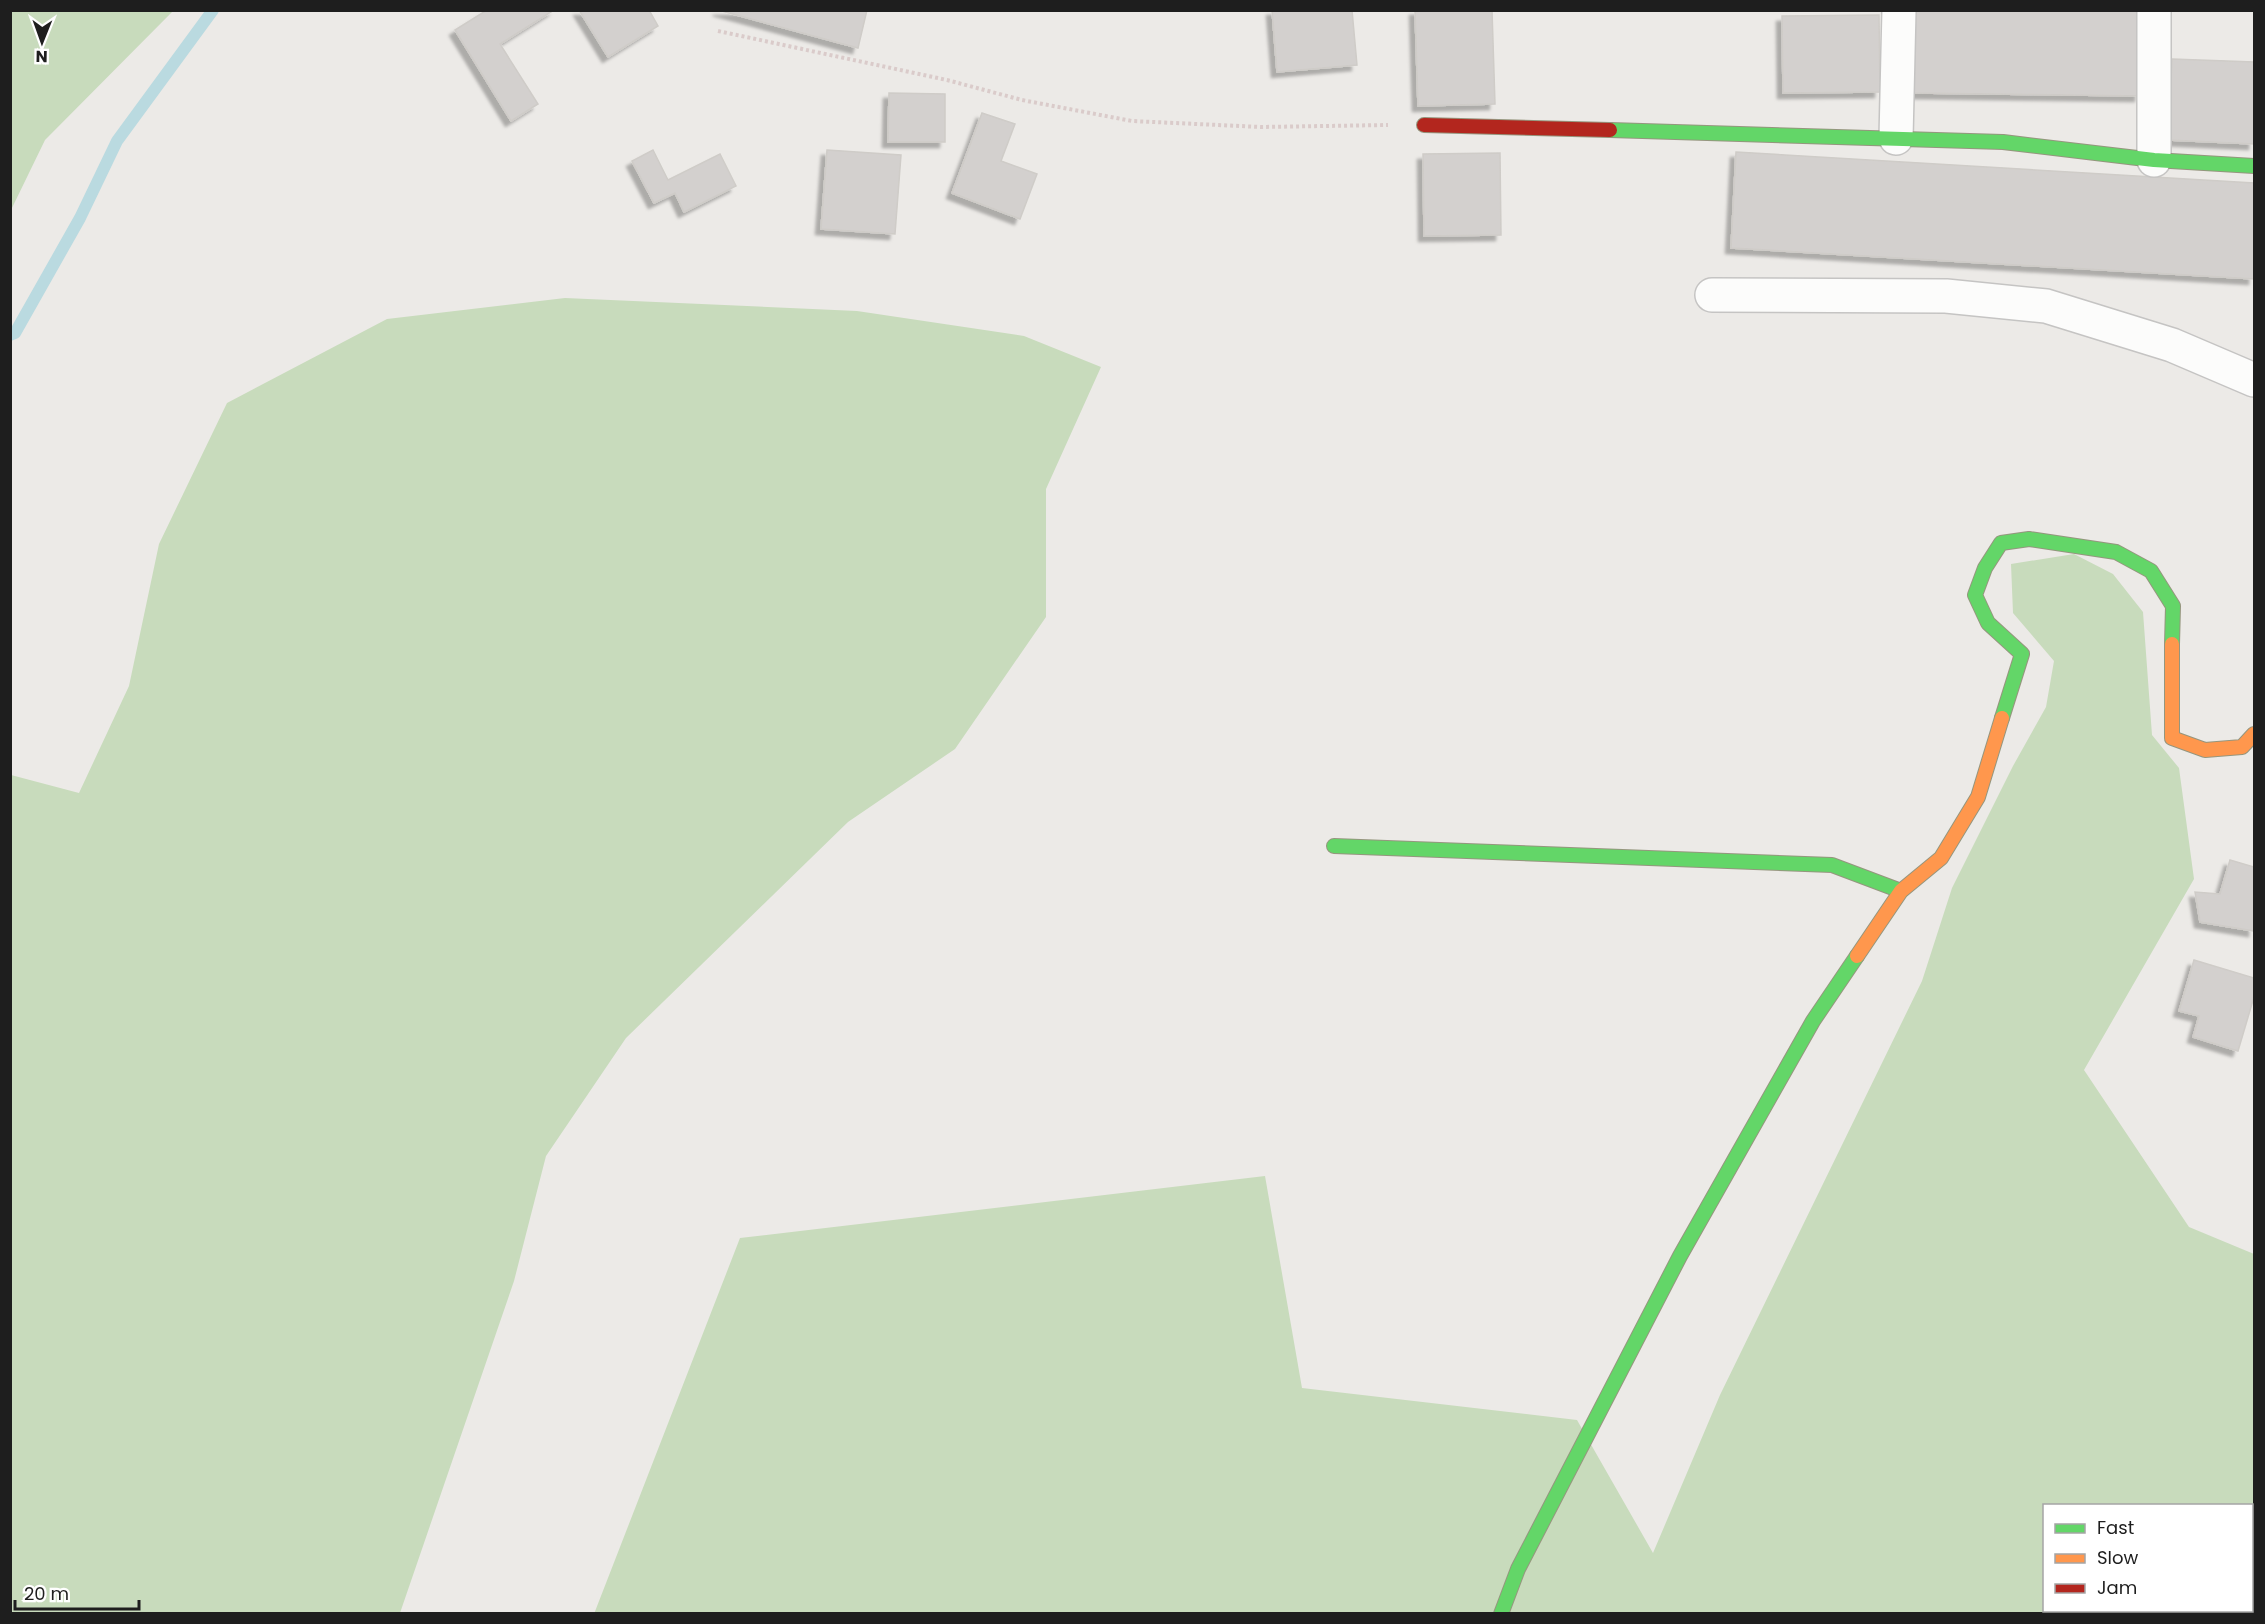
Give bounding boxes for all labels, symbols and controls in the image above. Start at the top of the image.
north arrow [12,12,72,72]
text: N [36,45,48,68]
legend [2043,1504,2253,1612]
text: Fast [2097,1515,2134,1540]
text: Slow [2097,1545,2139,1570]
scale bar [15,1573,140,1611]
text: Jam [2097,1575,2137,1600]
text: 20 m [24,1581,69,1606]

